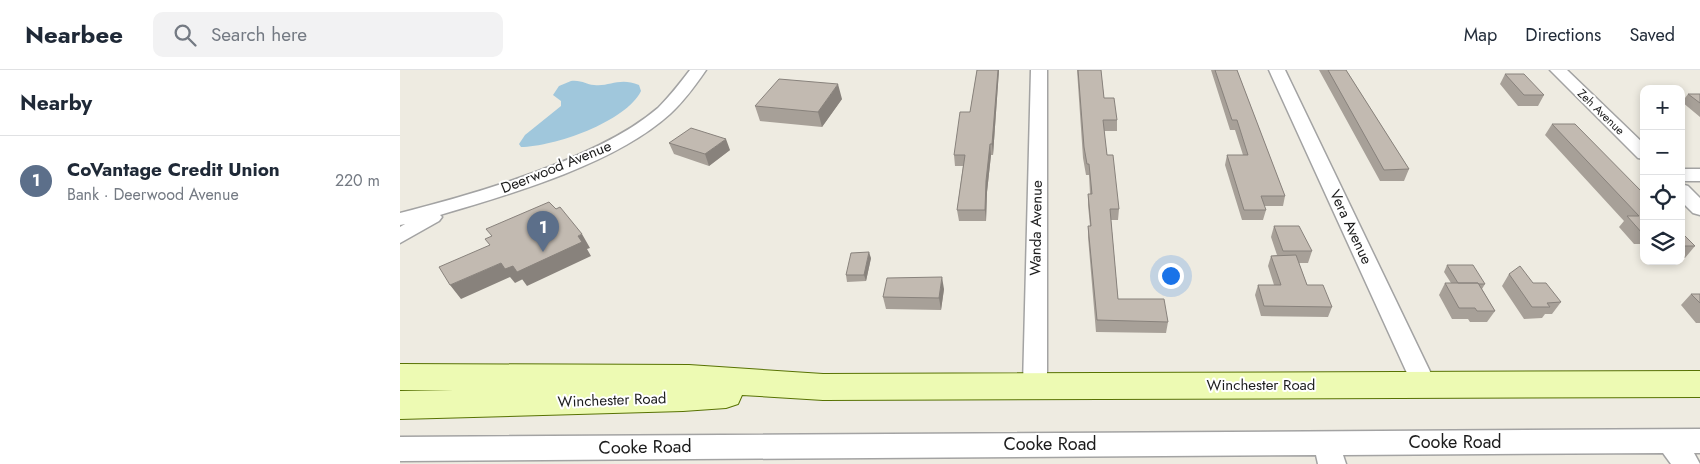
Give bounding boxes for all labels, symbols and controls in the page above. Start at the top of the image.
search box [153,12,503,57]
text: Nearbee [25,17,123,52]
icon: search [171,21,199,49]
text: Search here [211,21,307,48]
text: Map [1464,22,1497,48]
text: Directions [1525,22,1601,48]
text: Saved [1629,22,1675,48]
street label: Zeh Avenue [1573,85,1629,139]
map controls [1640,85,1685,265]
button: + [1640,85,1685,130]
text: Nearby [20,88,92,118]
button: − [1640,130,1685,175]
street label: Deerwood Avenue [497,135,615,199]
text: CoVantage Credit Union [67,156,280,183]
text: 1 [32,169,40,192]
text: 220 m [335,169,380,192]
button: locate [1640,175,1685,220]
street label: Wanda Avenue [1024,180,1048,276]
text: Bank · Deerwood Avenue [67,183,239,206]
street label: Vera Avenue [1324,186,1378,268]
pin: 1 [527,211,559,252]
button: layers [1640,220,1685,265]
your location [1158,263,1184,289]
street label: Winchester Road [1207,374,1315,396]
street label: Winchester Road [557,387,667,413]
street label: Cooke Road [1408,429,1502,455]
street label: Cooke Road [1003,431,1097,457]
street label: Cooke Road [598,433,692,461]

